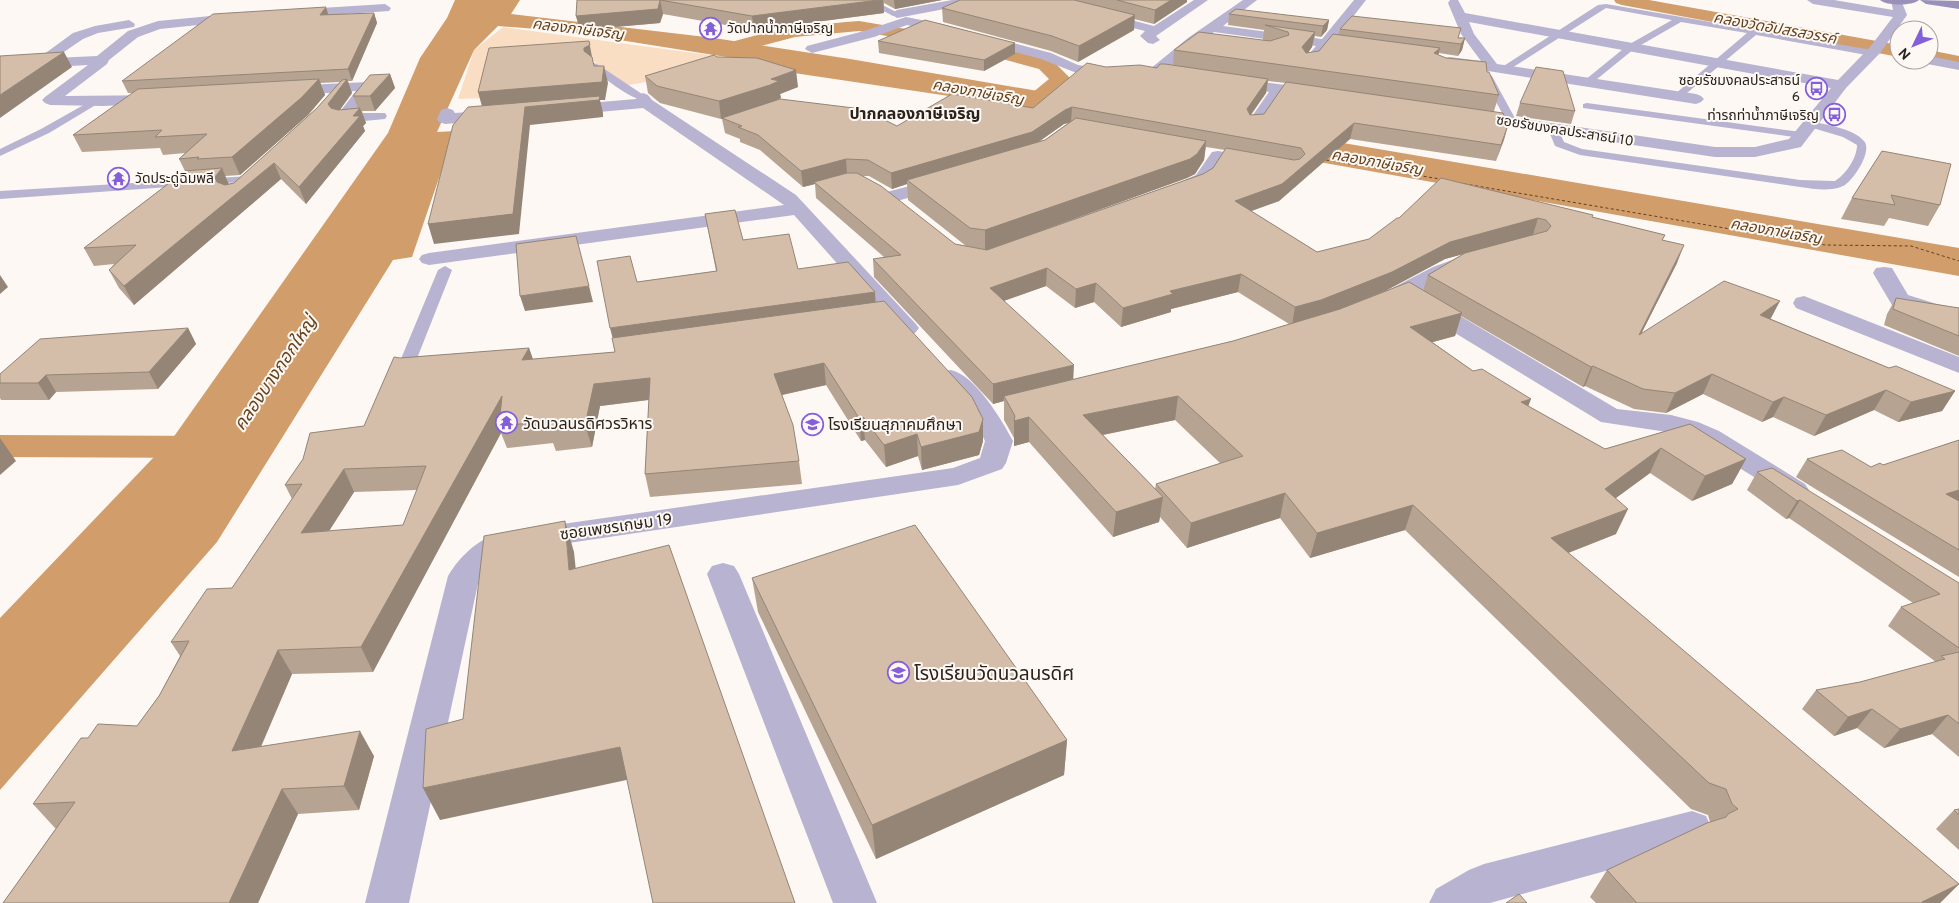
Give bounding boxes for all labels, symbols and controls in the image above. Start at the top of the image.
water label: คลองวัดอัปสรสวรรค์ [1712,9,1841,50]
water label: คลองภาษีเจริญ [531,15,626,46]
temple icon: วัดปากน้ำภาษีเจริญ [699,16,723,40]
place label: วัดปากน้ำภาษีเจริญ [727,18,833,38]
north arrow [1889,20,1939,70]
text: N [1896,43,1915,62]
place label: ซอยรัชมงคลประสาธน์ 6 [1679,73,1800,106]
water label: คลองภาษีเจริญ [931,76,1026,111]
bus stop icon: ซอยรัชมงคลประสาธน์ 6 [1804,76,1828,100]
bus stop icon: ท่ารถท่าน้ำภาษีเจริญ [1823,103,1847,127]
district label: ปากคลองภาษีเจริญ [849,105,981,125]
place label: ท่ารถท่าน้ำภาษีเจริญ [1707,105,1819,125]
street label: ซอยรัชมงคลประสาธน์ 10 [1495,112,1635,151]
water label: คลองภาษีเจริญ [1330,146,1425,181]
temple icon: วัดประดู่ฉิมพลี [107,166,131,190]
place label: วัดประดู่ฉิมพลี [135,170,214,188]
water label: คลองภาษีเจริญ [1729,215,1824,250]
water label: คลองบางกอกใหญ่ [229,310,325,436]
temple icon: วัดนวลนรดิศวรวิหาร [495,411,519,435]
school or university icon: โรงเรียนสุภาคมศึกษา [800,412,824,436]
place label: วัดนวลนรดิศวรวิหาร [523,415,653,435]
place label: โรงเรียนสุภาคมศึกษา [828,416,962,436]
street label: ซอยเพชรเกษม 19 [559,510,674,546]
school or university icon: โรงเรียนวัดนวลนรดิศ [886,661,910,685]
place label: โรงเรียนวัดนวลนรดิศ [914,663,1074,687]

